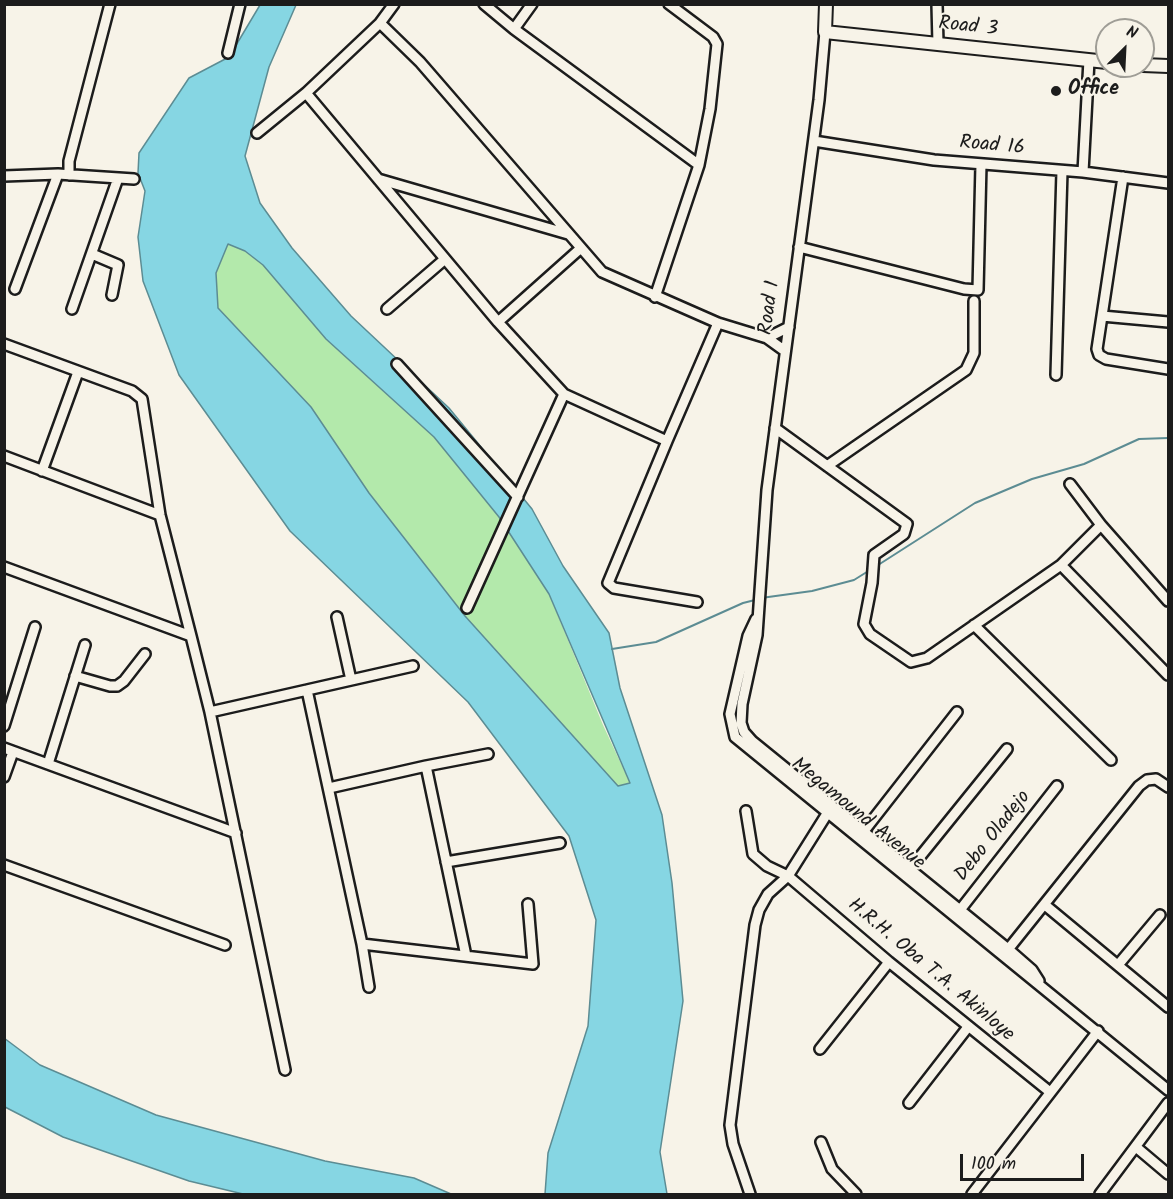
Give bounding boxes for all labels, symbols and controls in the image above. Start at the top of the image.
street label: Road 3 [937,13,999,43]
north arrow [1095,18,1155,78]
text: N [1122,19,1141,46]
place label: Office [1068,79,1119,103]
marker: Office [1049,84,1063,98]
street label: Road 16 [958,132,1026,162]
street label: Road 1 [755,279,787,337]
street label: Megamound Avenue [785,754,929,876]
street label: Debo Oladejo [951,787,1037,887]
street label: H.R.H. Oba T.A. Akinloye [842,894,1018,1048]
scale bar [963,1142,1088,1180]
text: 100 m [971,1150,1016,1179]

